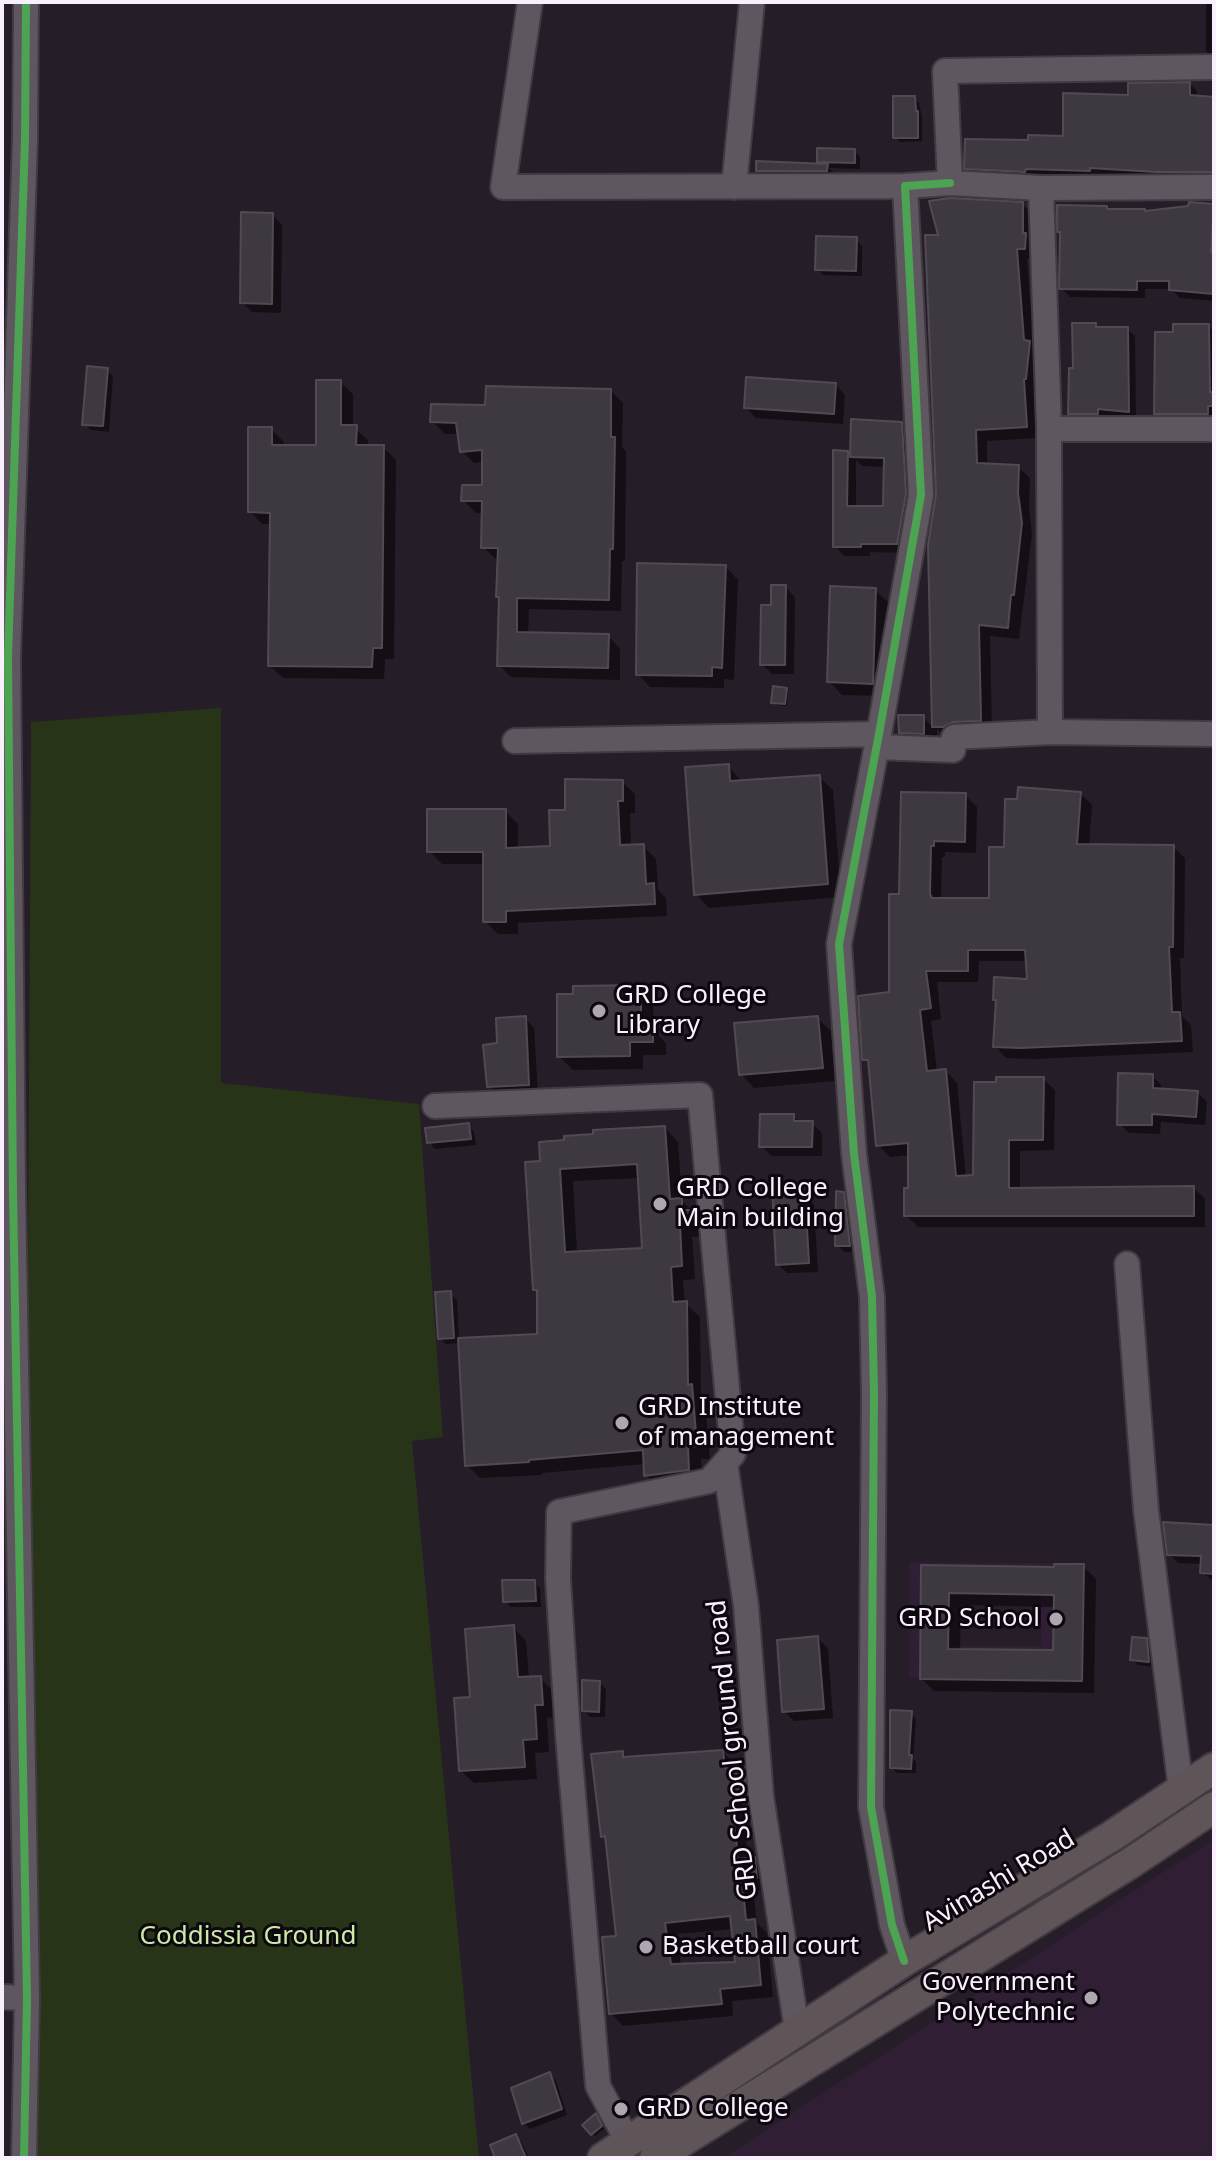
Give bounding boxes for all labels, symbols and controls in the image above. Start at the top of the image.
place label: GRD College Library [615,980,767,1042]
marker: GRD College Library [590,1002,608,1020]
place label: GRD College Main building [676,1173,844,1234]
marker: GRD College Main building [651,1195,669,1213]
place label: GRD Institute of management [638,1392,834,1454]
marker: GRD Institute of management [613,1414,631,1432]
street label: GRD School ground road [702,1598,764,1902]
place label: GRD School [898,1603,1040,1635]
marker: GRD School [1047,1610,1065,1628]
street label: Avinashi Road [917,1823,1081,1939]
park label: Coddissia Ground [140,1921,356,1953]
place label: Basketball court [662,1931,859,1963]
marker: Basketball court [637,1938,655,1956]
place label: Government Polytechnic [922,1967,1075,2028]
marker: Government Polytechnic [1082,1989,1100,2007]
place label: GRD College [637,2093,789,2125]
marker: GRD College [612,2100,630,2118]

